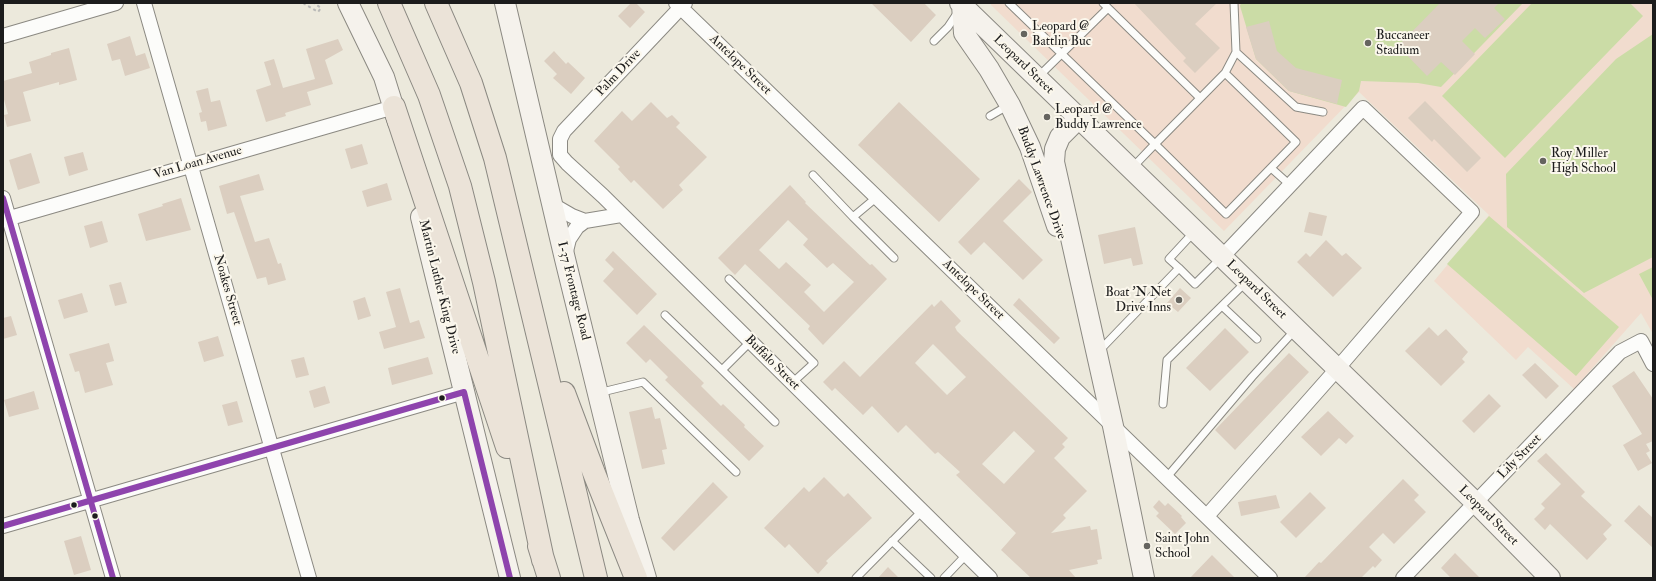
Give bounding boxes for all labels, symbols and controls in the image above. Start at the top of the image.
place label: Leopard @ Battlin Buc [1032,19,1091,50]
place label: Buccaneer Stadium [1376,28,1429,59]
marker: Leopard @ Battlin Buc [1019,29,1029,39]
street label: Antelope Street [706,32,774,98]
street label: Leopard Street [989,32,1057,98]
marker: Buccaneer Stadium [1363,38,1373,48]
street label: Palm Drive [593,46,645,100]
place label: Leopard @ Buddy Lawrence [1055,102,1142,133]
marker: Leopard @ Buddy Lawrence [1042,112,1052,122]
street label: Buddy Lawrence Drive [1013,124,1069,242]
street label: Van Loan Avenue [152,143,244,183]
place label: Roy Miller High School [1551,146,1616,177]
marker: Roy Miller High School [1538,156,1548,166]
street label: Martin Luther King Drive [415,218,463,356]
street label: I-37 Frontage Road [553,240,593,342]
street label: Noakes Street [209,253,245,327]
street label: Antelope Street [939,257,1007,323]
street label: Leopard Street [1222,257,1290,323]
place label: Boat 'N Net Drive Inns [1105,285,1171,316]
marker: Boat 'N Net Drive Inns [1174,295,1184,305]
street label: Buffalo Street [741,332,803,394]
unlabelled marker [437,393,447,403]
street label: Lily Street [1495,431,1545,483]
street label: Leopard Street [1455,483,1521,549]
unlabelled marker [69,500,79,510]
unlabelled marker [90,511,100,521]
place label: Saint John School [1155,531,1209,562]
marker: Saint John School [1142,541,1152,551]

